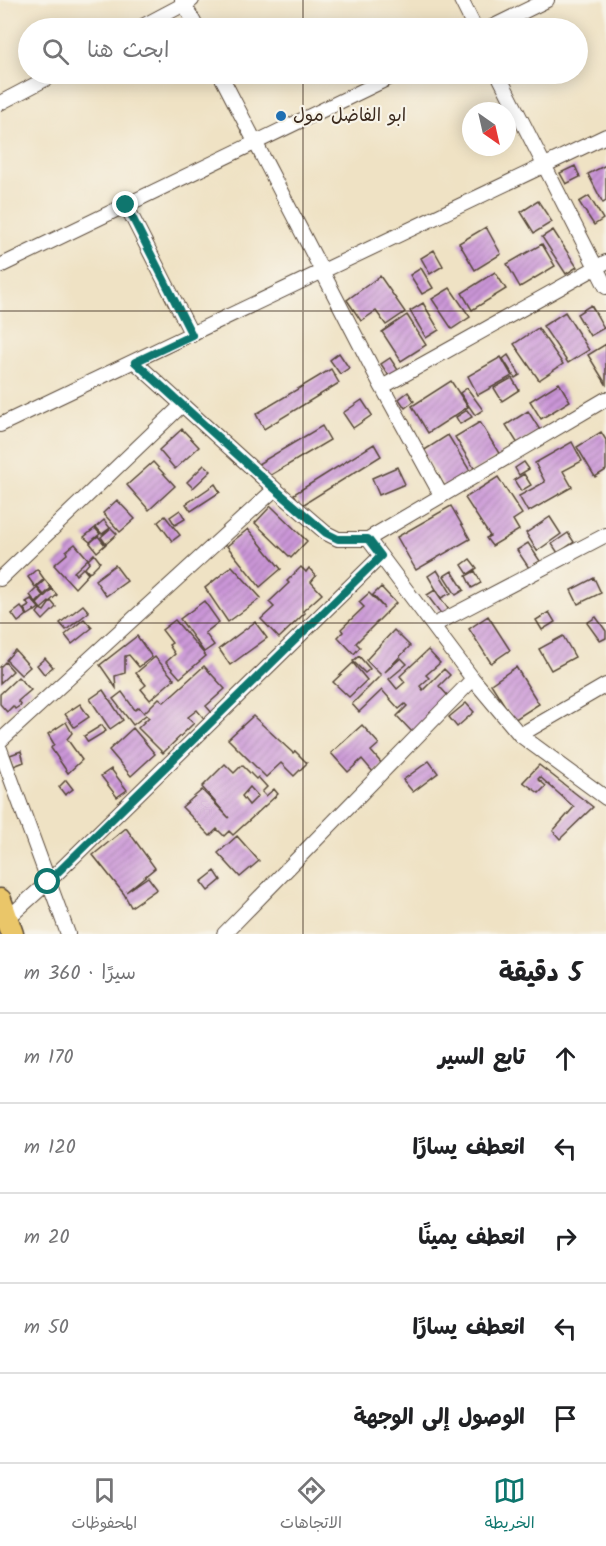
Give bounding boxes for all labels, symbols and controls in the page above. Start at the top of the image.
search box [18,18,588,84]
text: ابحث هنا [87,34,169,69]
icon: search [39,35,72,68]
place label: ابو الفاضل مول [293,102,406,131]
north arrow [462,102,516,156]
marker: ابو الفاضل مول [274,109,288,123]
route end [112,191,138,217]
route start [34,868,60,894]
text: 5 دقيقة [499,953,582,995]
text: سيرًا · 360 m [24,958,136,990]
text: تابع السير [438,1041,525,1076]
text: 170 m [24,1042,73,1074]
icon: ahead [549,1042,582,1075]
text: انعطف يسارًا [413,1131,525,1166]
text: 120 m [24,1132,76,1164]
icon: left [549,1132,582,1165]
text: انعطف يمينًا [418,1221,525,1256]
text: 20 m [24,1222,70,1254]
icon: right [549,1222,582,1255]
text: انعطف يسارًا [413,1311,525,1346]
text: 50 m [24,1312,69,1344]
icon: left [549,1312,582,1345]
text: الوصول إلى الوجهة [353,1401,525,1436]
icon: arrive [549,1402,582,1435]
tab: المحفوظات [71,1474,137,1537]
tab: الاتجاهات [280,1474,342,1537]
tab: الخريطة [485,1474,535,1537]

